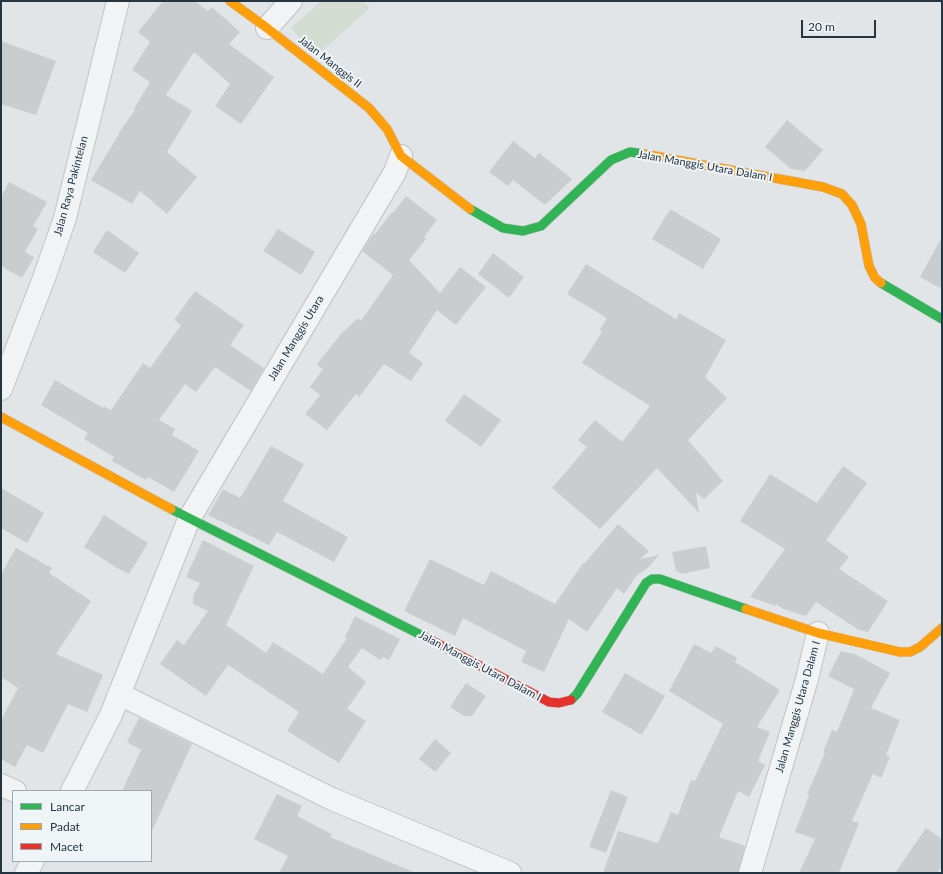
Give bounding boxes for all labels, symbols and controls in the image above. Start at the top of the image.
scale bar [803,12,878,38]
text: 20 m [808,19,835,34]
street label: Jalan Manggis II [296,33,364,91]
street label: Jalan Raya Pakintelan [51,135,91,237]
street label: Jalan Manggis Utara Dalam I [637,148,773,184]
street label: Jalan Manggis Utara [265,293,327,383]
street label: Jalan Manggis Utara Dalam I [417,628,543,704]
street label: Jalan Manggis Utara Dalam I [773,640,823,774]
legend [12,790,152,862]
text: Lancar [50,799,85,814]
text: Padat [50,819,80,834]
text: Macet [50,839,83,854]

